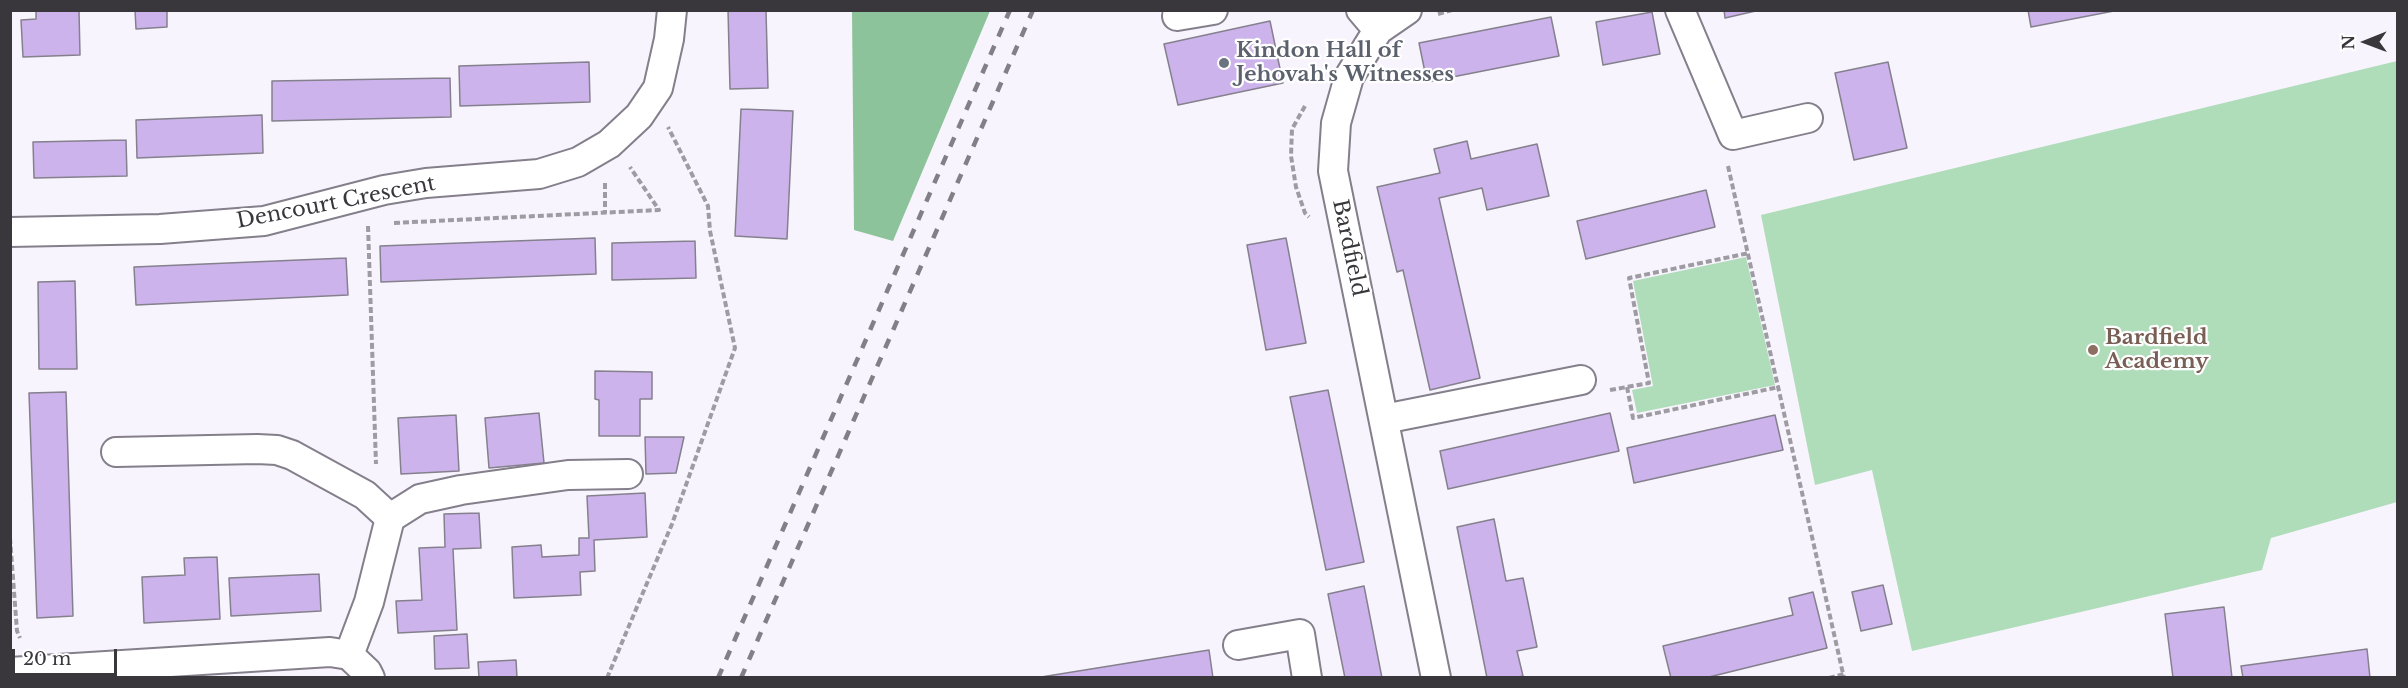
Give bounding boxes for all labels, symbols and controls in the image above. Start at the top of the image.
north arrow [2336,12,2396,72]
text: N [2338,35,2358,50]
place label: Kindon Hall of Jehovah's Witnesses [1236,38,1454,88]
marker: Kindon Hall of Jehovah's Witnesses [1217,56,1231,70]
street label: Dencourt Crescent [234,171,438,235]
street label: Bardfield [1326,197,1372,299]
place label: Bardfield Academy [2105,325,2209,375]
marker: Bardfield Academy [2086,343,2100,357]
scale bar [15,637,120,675]
text: 20 m [23,648,71,670]

